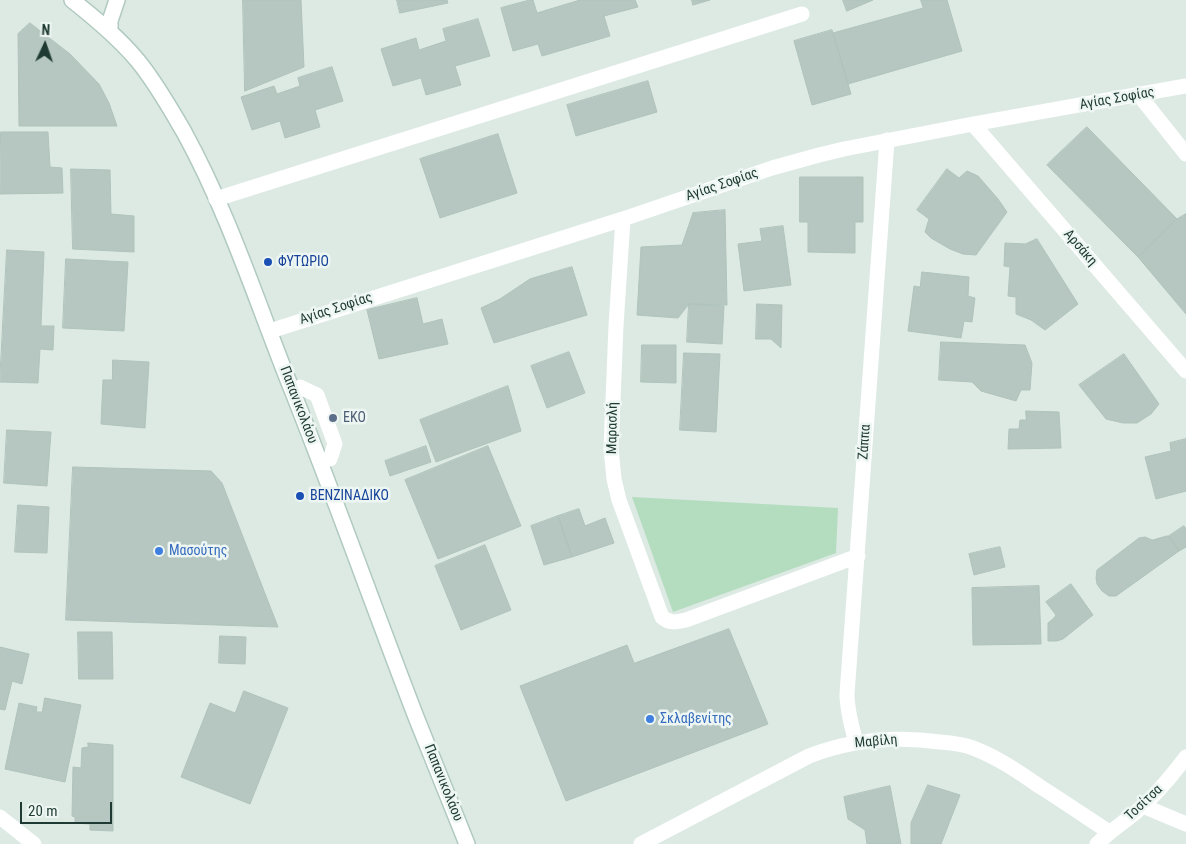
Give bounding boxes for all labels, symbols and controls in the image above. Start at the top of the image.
north arrow [20,20,70,70]
text: N [41,22,50,38]
street label: Αγίας Σοφίας [1078,84,1156,114]
street label: Αγίας Σοφίας [684,165,760,205]
street label: Αρσάκη [1060,226,1100,270]
place label: ΦΥΤΩΡΙΟ [278,254,329,270]
marker: ΦΥΤΩΡΙΟ [262,256,274,268]
street label: Αγίας Σοφίας [298,289,374,329]
street label: Παπανικολάου [276,364,320,446]
street label: Μαρασλή [604,402,622,454]
place label: EKO [343,410,366,426]
marker: EKO [327,412,339,424]
street label: Ζάππα [855,424,875,460]
place label: ΒΕΝΖΙΝΑΔΙΚΟ [310,488,389,504]
marker: ΒΕΝΖΙΝΑΔΙΚΟ [294,490,306,502]
place label: Μασούτης [169,543,227,559]
marker: Μασούτης [153,545,165,557]
place label: Σκλαβενίτης [660,711,732,727]
marker: Σκλαβενίτης [644,713,656,725]
street label: Μαβίλη [854,732,898,752]
street label: Παπανικολάου [420,742,466,824]
street label: Τοσίτσα [1122,782,1166,824]
scale bar [22,792,115,824]
text: 20 m [28,802,58,820]

